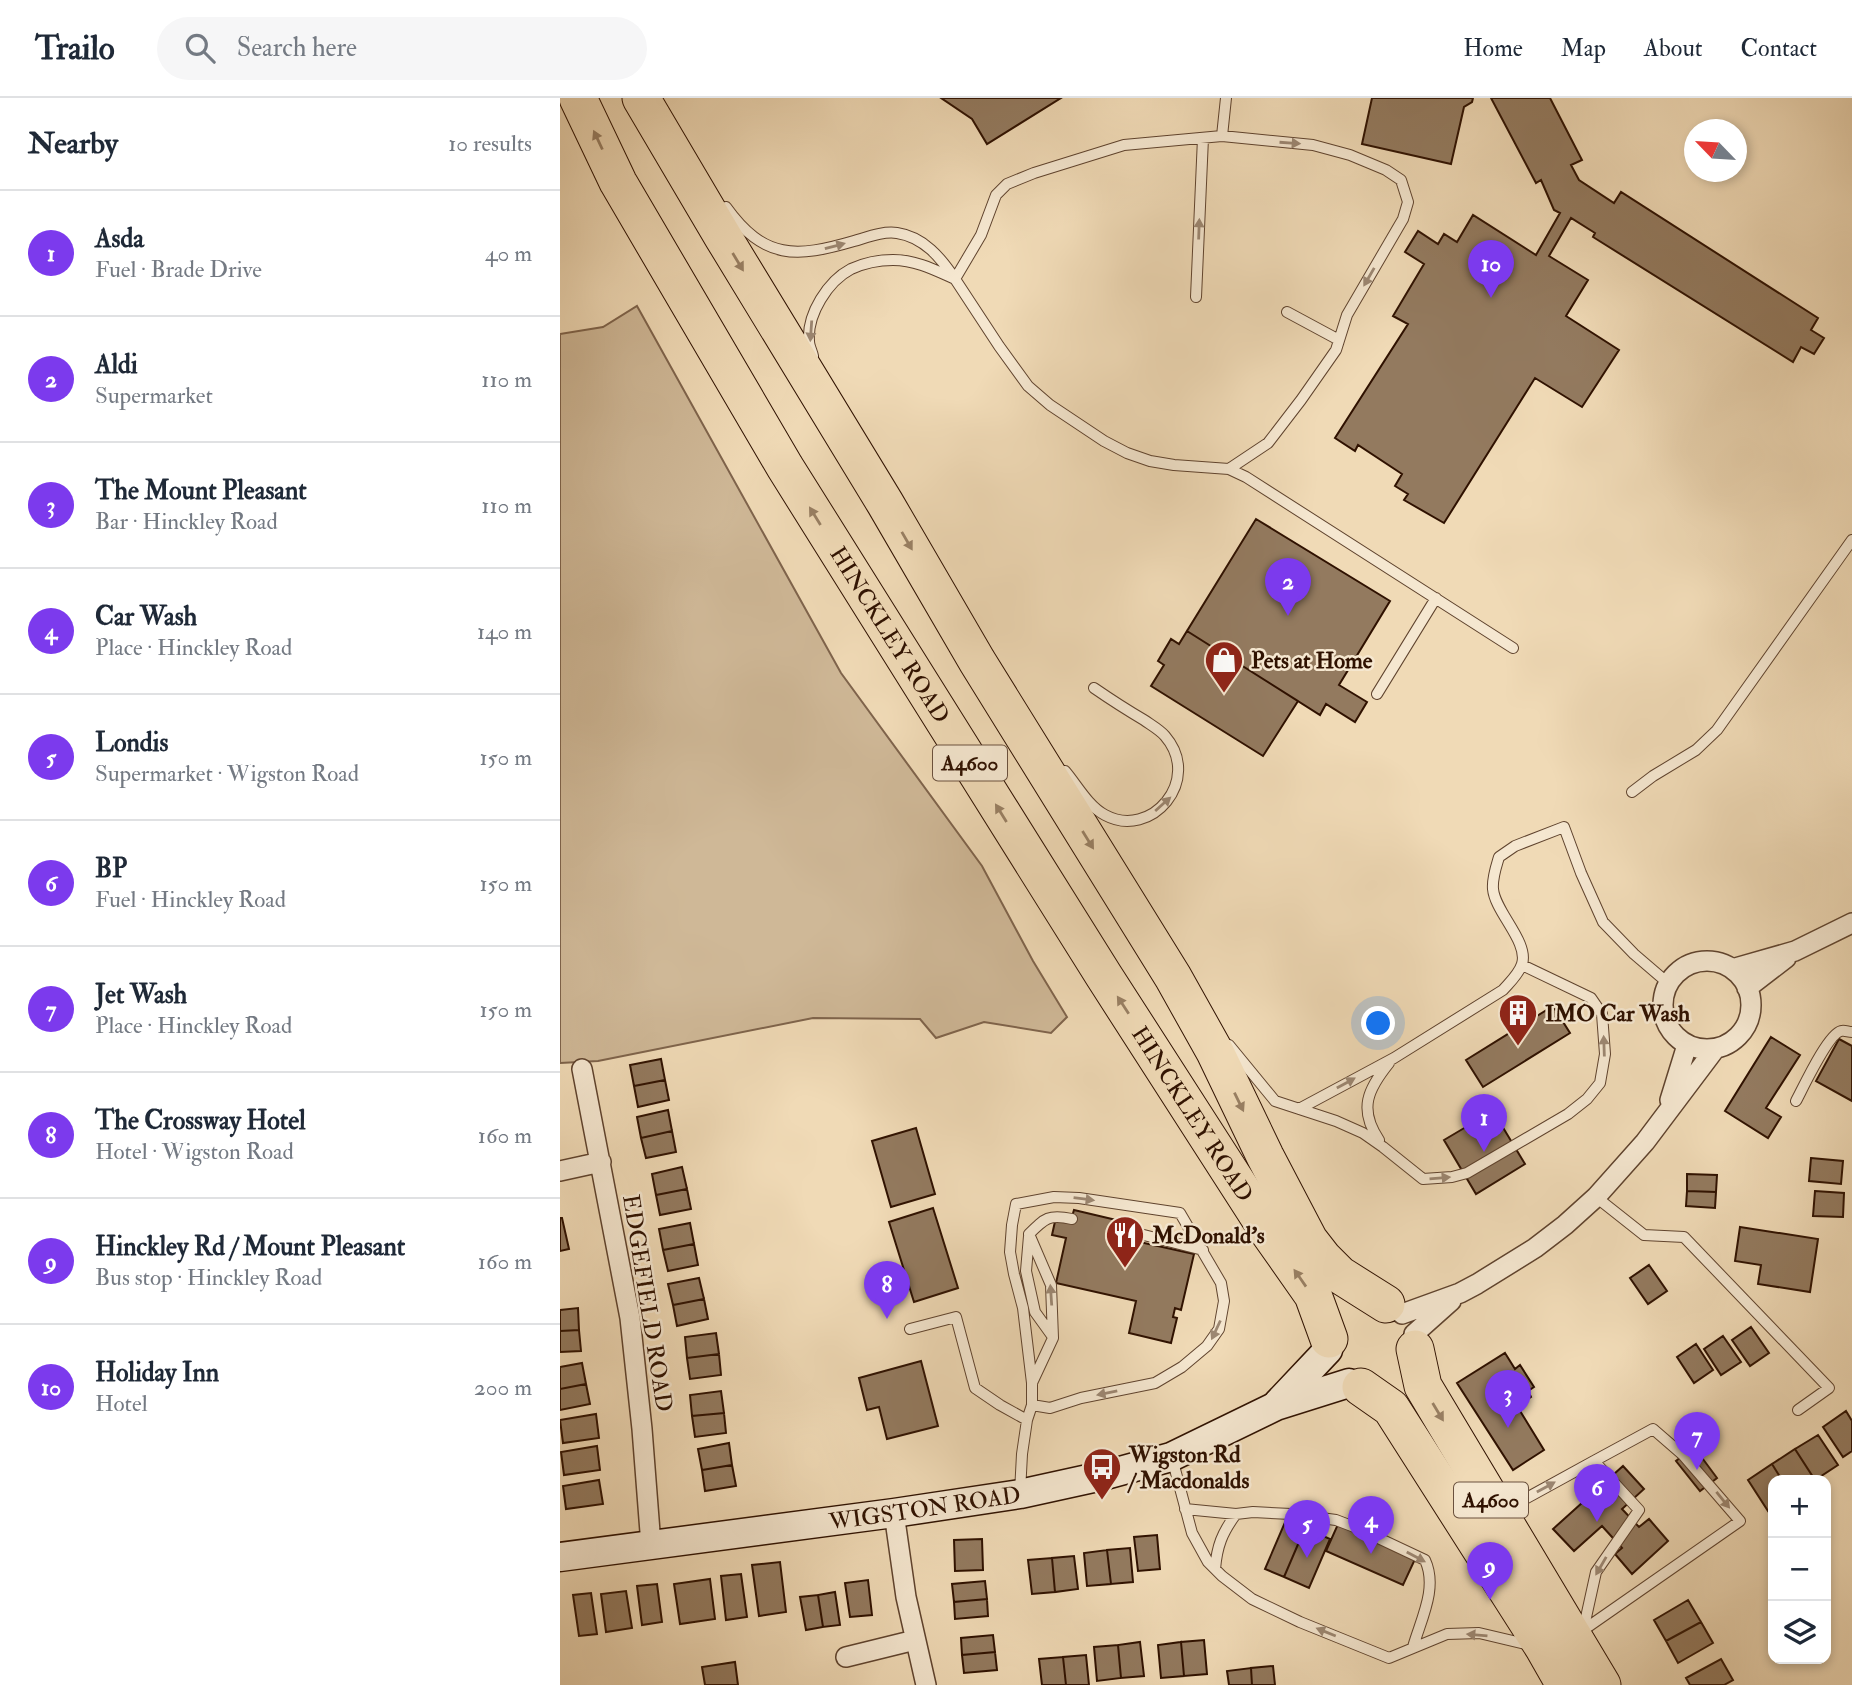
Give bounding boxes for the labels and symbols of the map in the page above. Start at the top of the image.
north arrow [1684,119,1747,182]
one-way arrow [592,130,604,150]
one-way arrow [1279,138,1301,149]
one-way arrow [1193,217,1204,239]
one-way arrow [824,240,846,251]
pin: 10 [1468,240,1514,298]
one-way arrow [731,253,744,272]
one-way arrow [1363,268,1375,287]
one-way arrow [805,320,816,342]
one-way arrow [809,507,822,526]
one-way arrow [900,531,913,550]
street label: HINCKLEY ROAD [823,541,956,728]
pin: 2 [1265,558,1311,616]
shop icon: Pets at Home [1203,639,1245,694]
place label: Pets at Home [1251,646,1373,675]
road number: A4600 [933,746,1007,780]
one-way arrow [1154,796,1172,812]
one-way arrow [994,803,1007,822]
one-way arrow [1082,830,1095,849]
building icon: IMO Car Wash [1497,992,1539,1047]
one-way arrow [1116,995,1129,1015]
place label: IMO Car Wash [1545,999,1690,1028]
your location [1361,1006,1395,1040]
street label: HINCKLEY ROAD [1125,1021,1259,1207]
one-way arrow [1598,1034,1609,1056]
one-way arrow [1337,1077,1356,1089]
one-way arrow [1234,1092,1245,1112]
pin: 1 [1461,1094,1507,1152]
one-way arrow [1429,1172,1451,1183]
street label: EDGEFIELD ROAD [616,1192,679,1414]
one-way arrow [1073,1193,1095,1204]
restaurant icon: McDonald's [1104,1214,1146,1269]
place label: McDonald's [1151,1221,1265,1250]
pin: 8 [864,1261,910,1319]
one-way arrow [1294,1268,1307,1287]
one-way arrow [1045,1284,1056,1306]
one-way arrow [1210,1320,1222,1340]
pin: 3 [1485,1370,1531,1428]
one-way arrow [1096,1387,1118,1398]
one-way arrow [1432,1402,1444,1421]
pin: 7 [1674,1412,1720,1470]
place label: Wigston Rd / Macdonalds [1127,1440,1249,1495]
bus stop icon: Wigston Rd / Macdonalds [1081,1446,1123,1501]
pin: 6 [1574,1464,1620,1522]
street label: WIGSTON ROAD [826,1480,1023,1537]
one-way arrow [1537,1481,1556,1493]
road number: A4600 [1454,1482,1528,1518]
one-way arrow [1715,1492,1730,1509]
pin: 4 [1348,1496,1394,1554]
pin: 5 [1284,1500,1330,1558]
pin: 9 [1467,1542,1513,1600]
one-way arrow [1406,1551,1426,1563]
one-way arrow [1595,1557,1608,1576]
one-way arrow [1315,1627,1336,1638]
one-way arrow [1466,1629,1488,1640]

